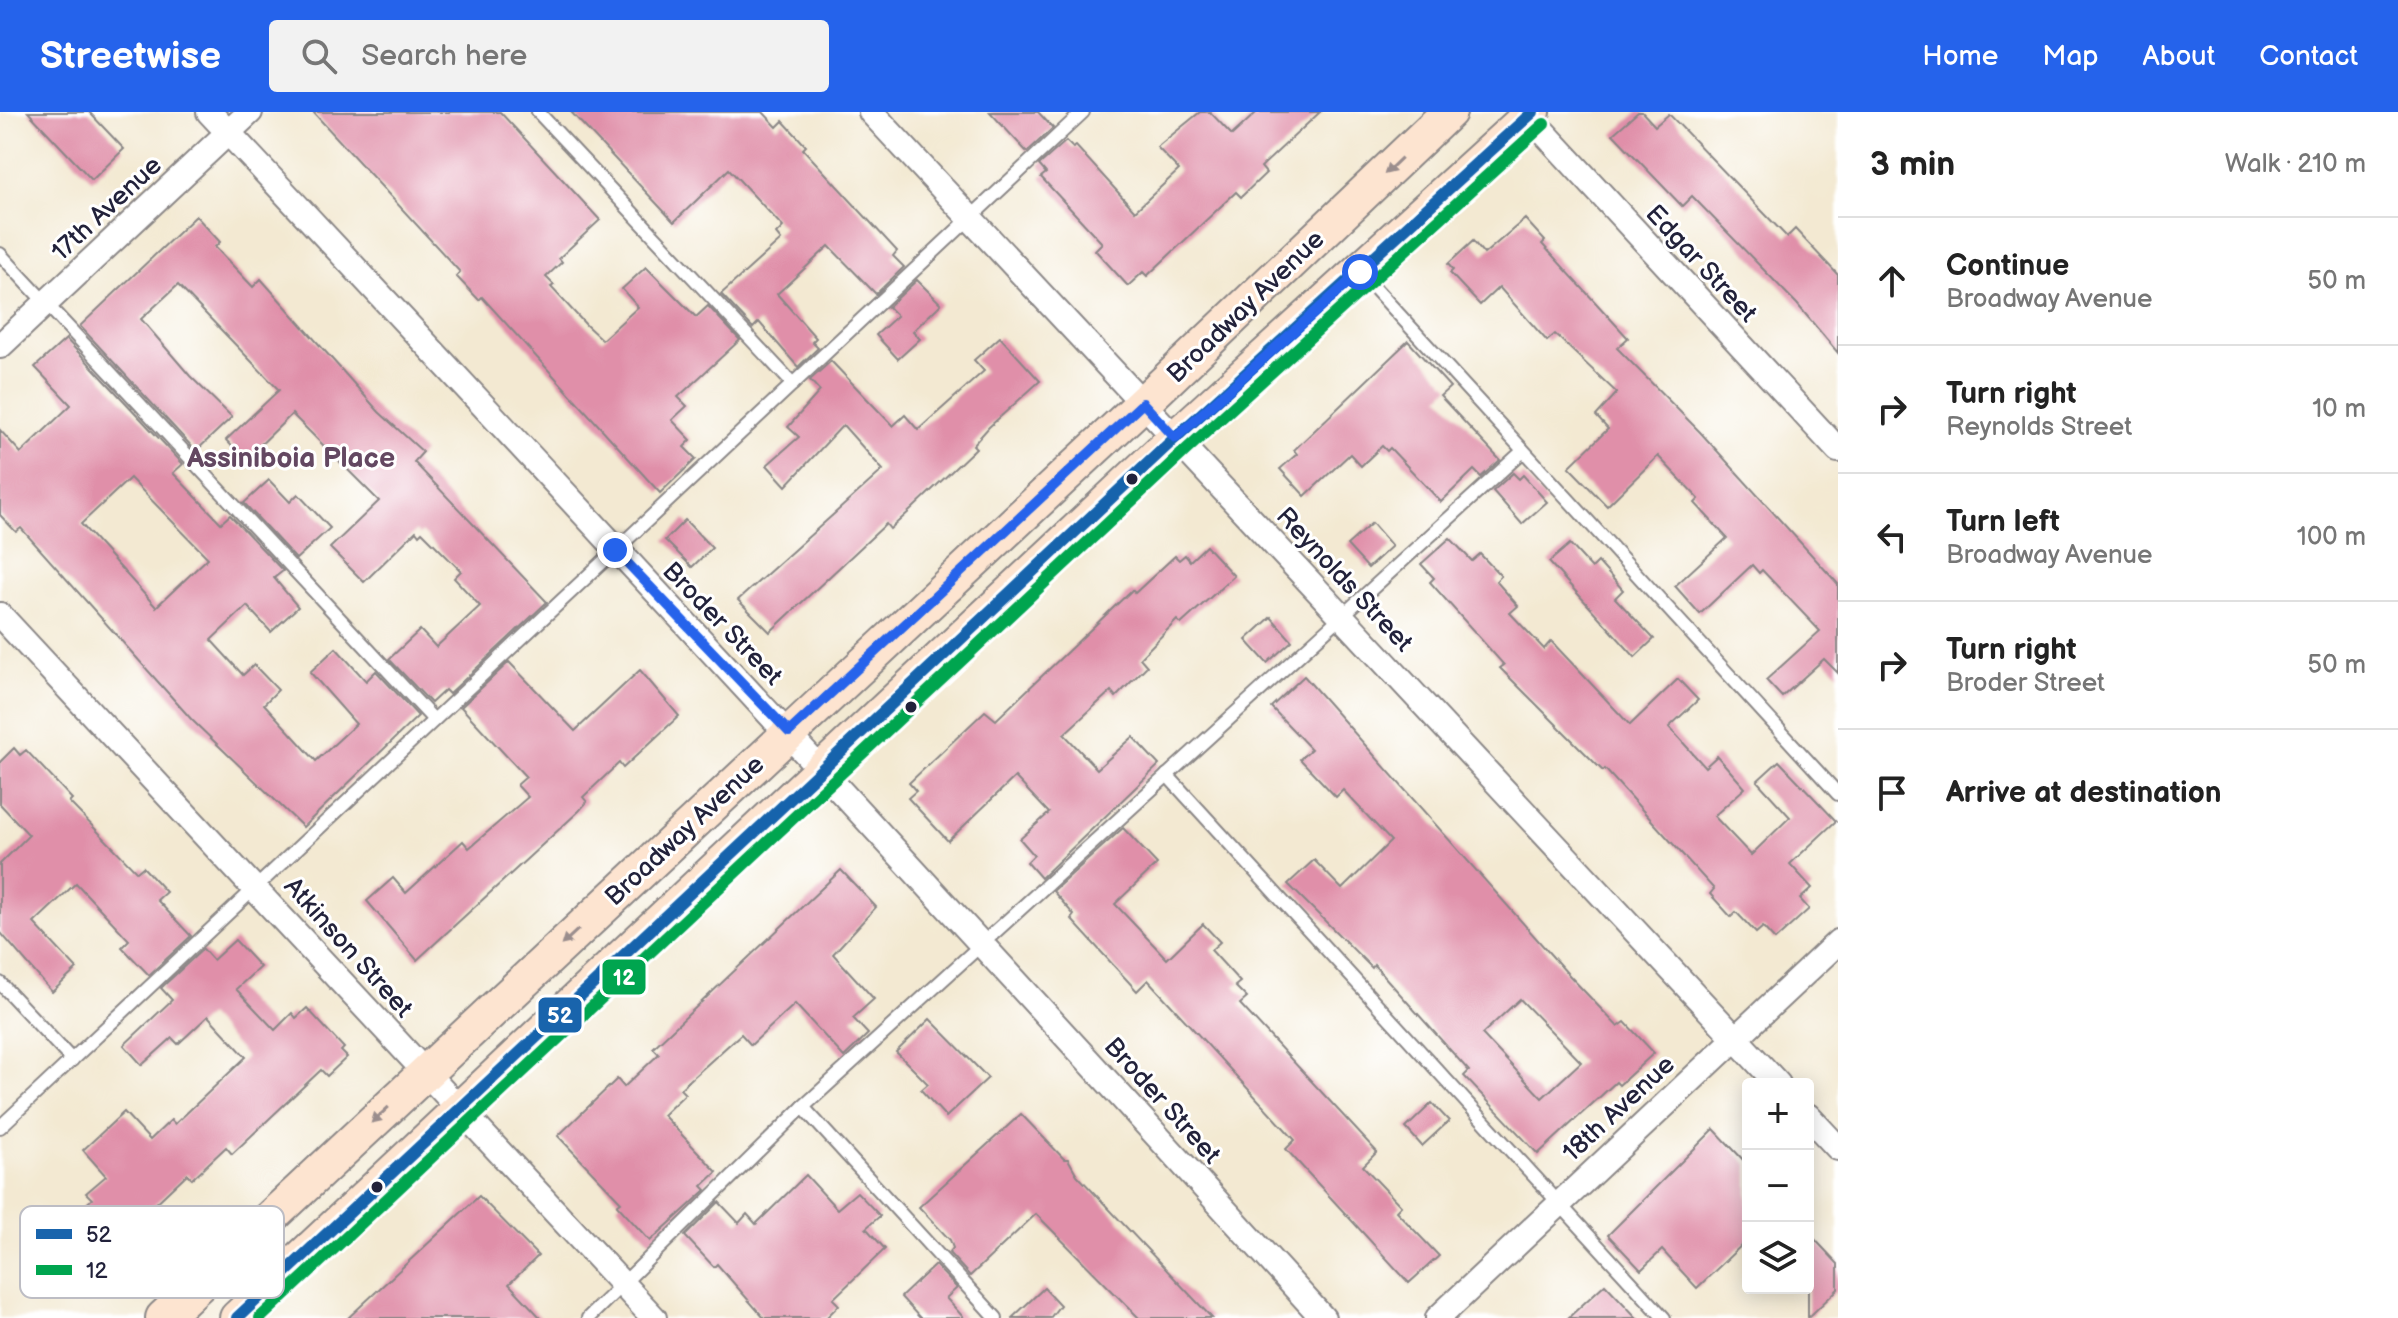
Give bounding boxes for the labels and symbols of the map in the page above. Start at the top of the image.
street label: 17th Avenue [45,150,169,268]
one-way arrow [1384,156,1403,174]
street label: Edgar Street [1639,199,1763,329]
street label: Broadway Avenue [1161,224,1331,390]
route start [1342,254,1378,290]
district label: Assiniboia Place [186,442,395,475]
unlabelled marker [1124,471,1140,487]
street label: Reynolds Street [1269,501,1419,659]
route end [597,532,633,568]
street label: Broder Street [656,556,788,692]
unlabelled marker [903,699,919,715]
street label: Broadway Avenue [599,749,771,913]
street label: Atkinson Street [277,872,419,1024]
one-way arrow [561,928,580,946]
line badge: 12 [601,958,647,996]
text: 12 [613,965,635,992]
line badge: 52 [537,996,583,1034]
text: 52 [547,1003,573,1030]
street label: Broder Street [1097,1032,1227,1170]
street label: 18th Avenue [1557,1049,1681,1169]
one-way arrow [371,1105,390,1123]
unlabelled marker [369,1179,385,1195]
legend [20,1206,284,1298]
text: 52 [86,1222,112,1249]
text: 12 [86,1258,108,1285]

